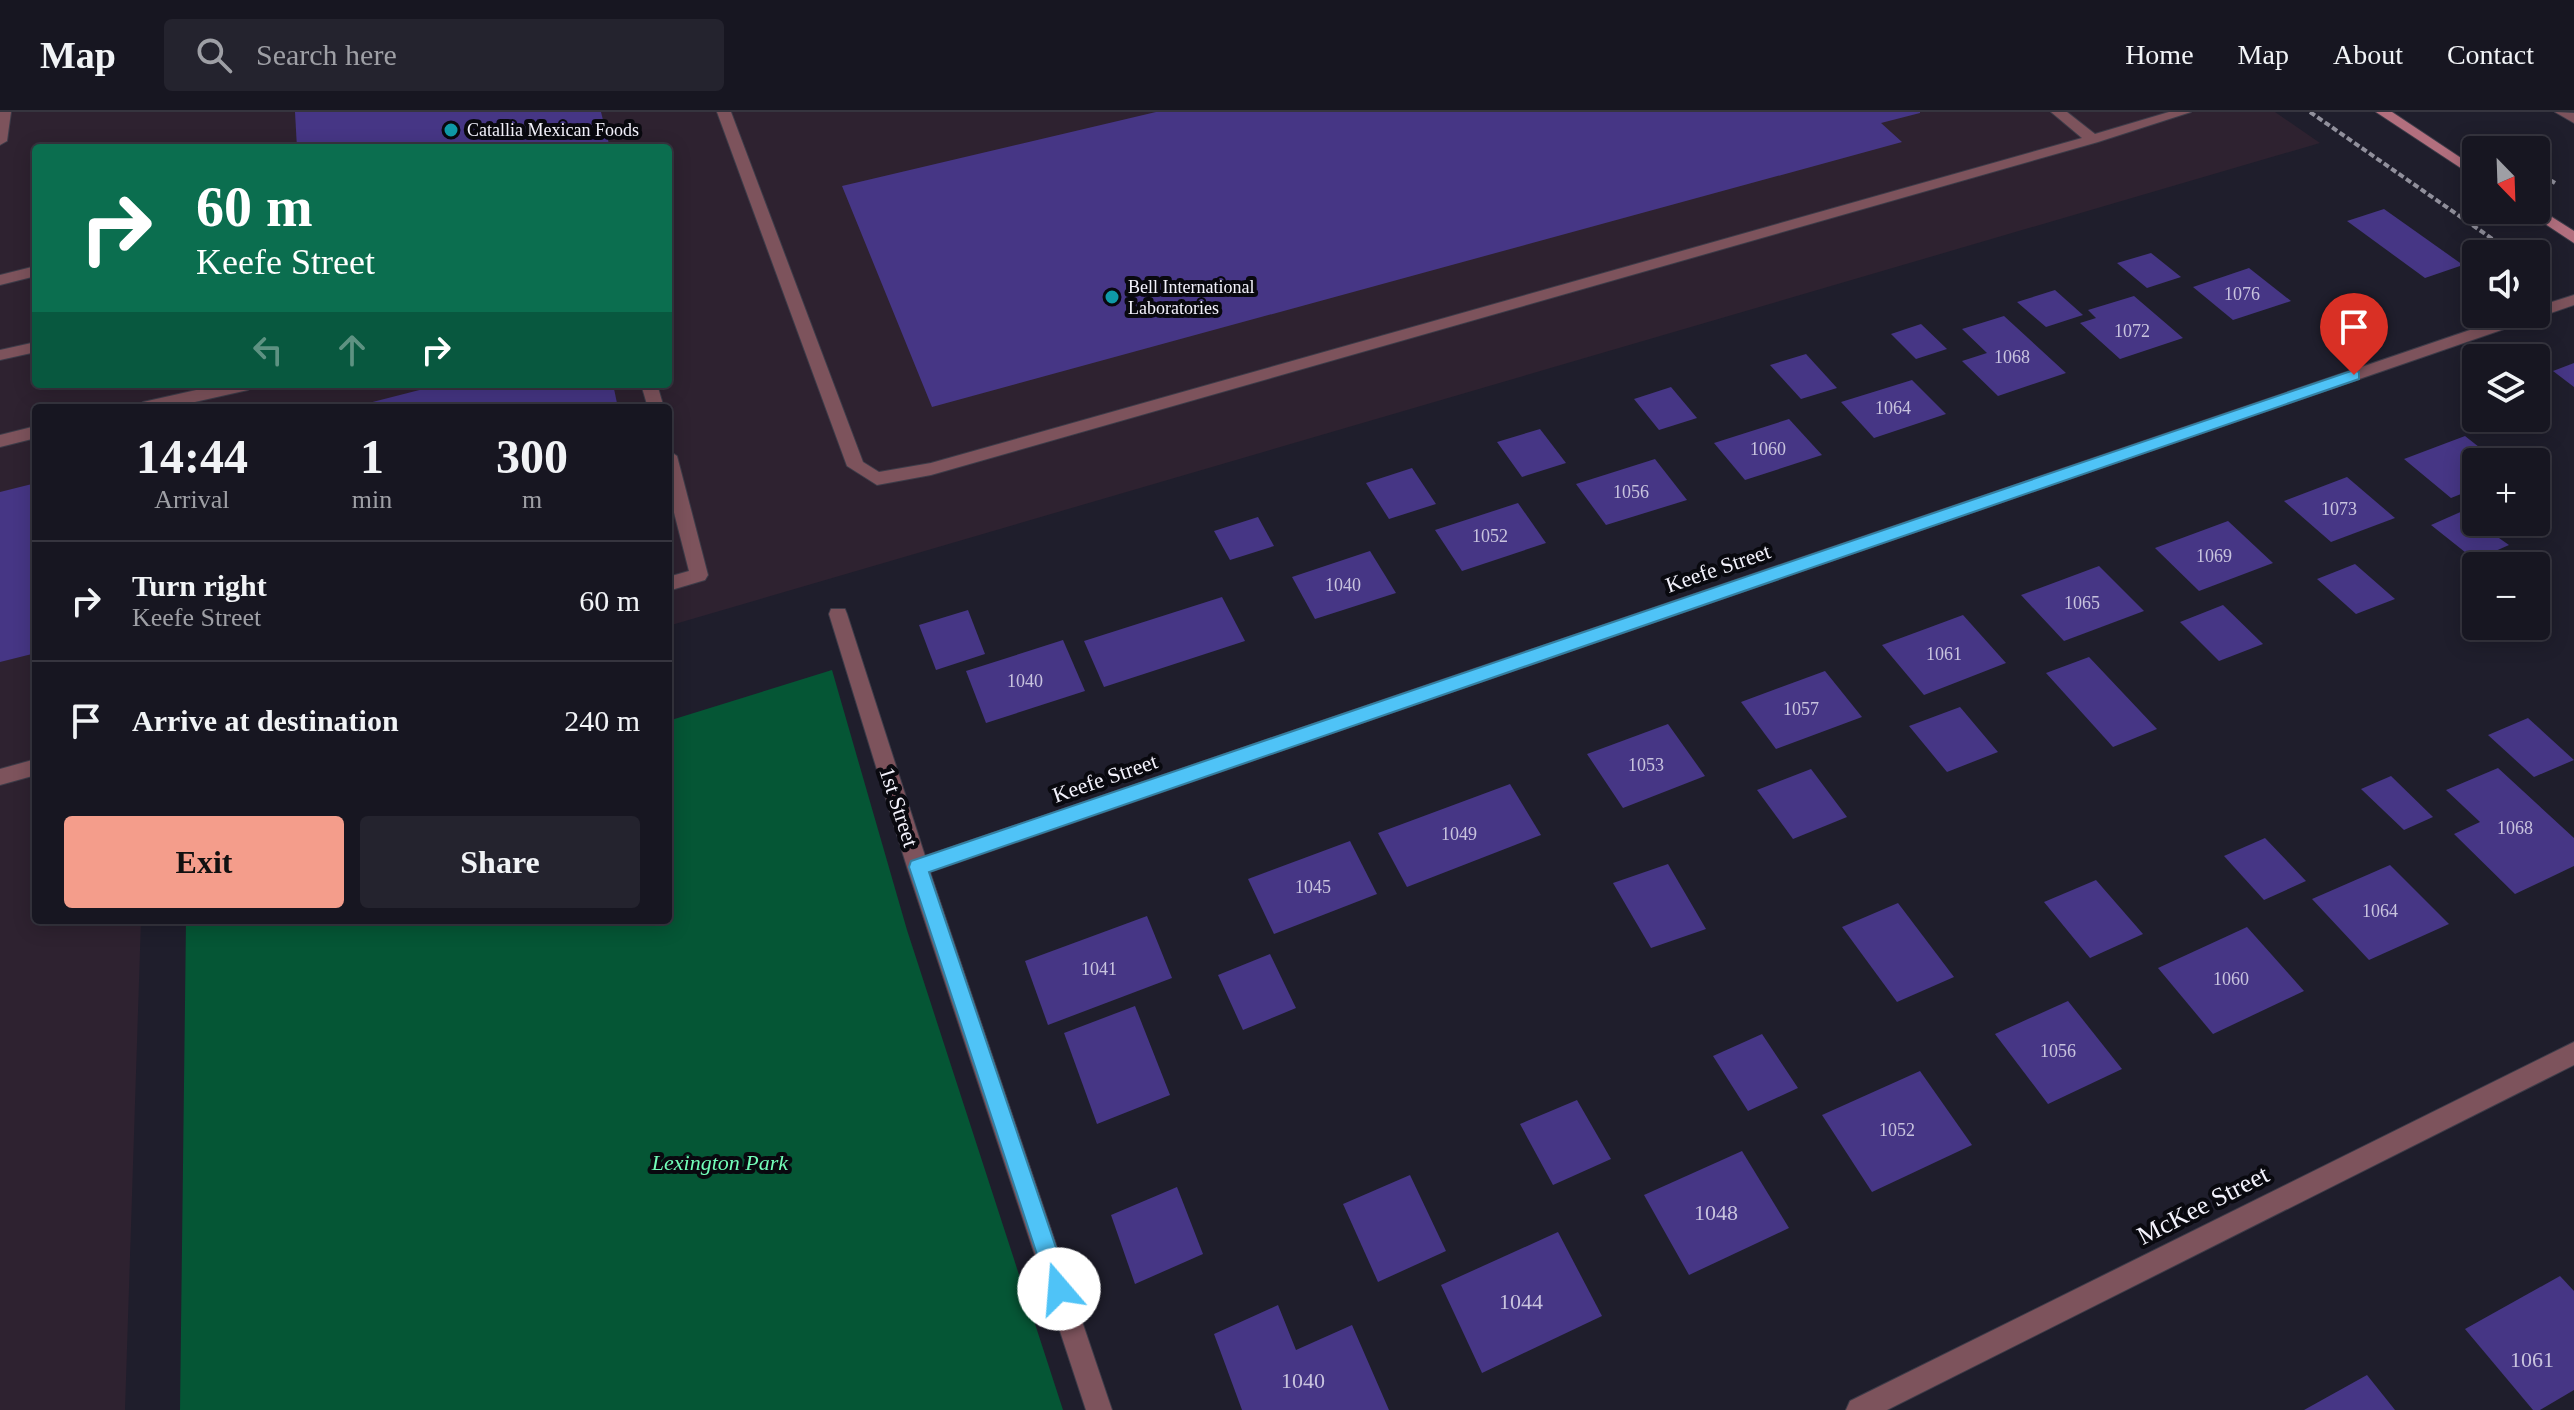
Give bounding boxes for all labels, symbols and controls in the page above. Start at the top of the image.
search box [164,19,724,91]
icon: search [192,33,236,77]
text: Map [40,34,116,76]
text: Search here [256,38,397,71]
text: Home [2125,39,2194,70]
text: Map [2238,39,2289,70]
text: About [2333,39,2403,70]
text: Contact [2447,39,2534,70]
place label: Catallia Mexican Foods [467,120,639,140]
marker: Catallia Mexican Foods [442,121,460,139]
north arrow [2462,136,2550,224]
map controls [2462,136,2550,640]
icon: right [64,176,168,280]
text: 60 m [196,176,313,238]
button: sound [2462,240,2550,328]
text: Keefe Street [196,242,375,282]
place label: Bell International Laboratories [1128,277,1254,318]
house number: 1076 [2224,284,2260,304]
marker: Bell International Laboratories [1103,288,1121,306]
pin [2320,293,2388,375]
icon: arrive [2332,305,2376,349]
house number: 1072 [2114,321,2150,341]
icon: left [246,328,290,372]
icon: ahead [330,328,374,372]
icon: right [414,328,458,372]
button: layers [2462,344,2550,432]
house number: 1068 [1994,347,2030,367]
house number: 1064 [1875,398,1911,418]
text: 14:44 [136,430,248,483]
text: 1 [360,430,384,483]
text: 300 [496,430,568,483]
house number: 1060 [1750,439,1786,459]
button: + [2462,448,2550,536]
house number: 1056 [1613,482,1649,502]
text: Arrival [154,485,229,514]
text: min [352,485,392,514]
text: m [522,485,542,514]
house number: 1073 [2321,499,2357,519]
house number: 1052 [1472,526,1508,546]
street label: Keefe Street [1662,538,1774,598]
house number: 1069 [2196,546,2232,566]
button: − [2462,552,2550,640]
text: Turn right [132,569,267,602]
house number: 1040 [1325,575,1361,595]
icon: right [64,579,108,623]
text: 60 m [579,584,640,617]
house number: 1065 [2064,593,2100,613]
text: Keefe Street [132,603,261,632]
house number: 1061 [1926,644,1962,664]
house number: 1040 [1007,671,1043,691]
icon: arrive [64,699,108,743]
house number: 1057 [1783,699,1819,719]
text: Arrive at destination [132,704,399,737]
text: 240 m [564,704,640,737]
street label: Keefe Street [1049,748,1161,808]
house number: 1053 [1628,755,1664,775]
street label: 1st Street [874,764,924,850]
button: Exit [64,816,344,908]
button: Share [360,816,640,908]
house number: 1068 [2497,818,2533,838]
house number: 1049 [1441,824,1477,844]
house number: 1045 [1295,877,1331,897]
house number: 1064 [2362,901,2398,921]
house number: 1041 [1081,959,1117,979]
house number: 1060 [2213,969,2249,989]
house number: 1056 [2040,1041,2076,1061]
house number: 1052 [1879,1120,1915,1140]
park label: Lexington Park [651,1150,789,1175]
street label: McKee Street [2132,1159,2274,1251]
house number: 1048 [1694,1200,1738,1225]
position arrow [1017,1247,1101,1331]
house number: 1044 [1499,1289,1543,1314]
house number: 1061 [2510,1347,2554,1372]
house number: 1040 [1281,1368,1325,1393]

